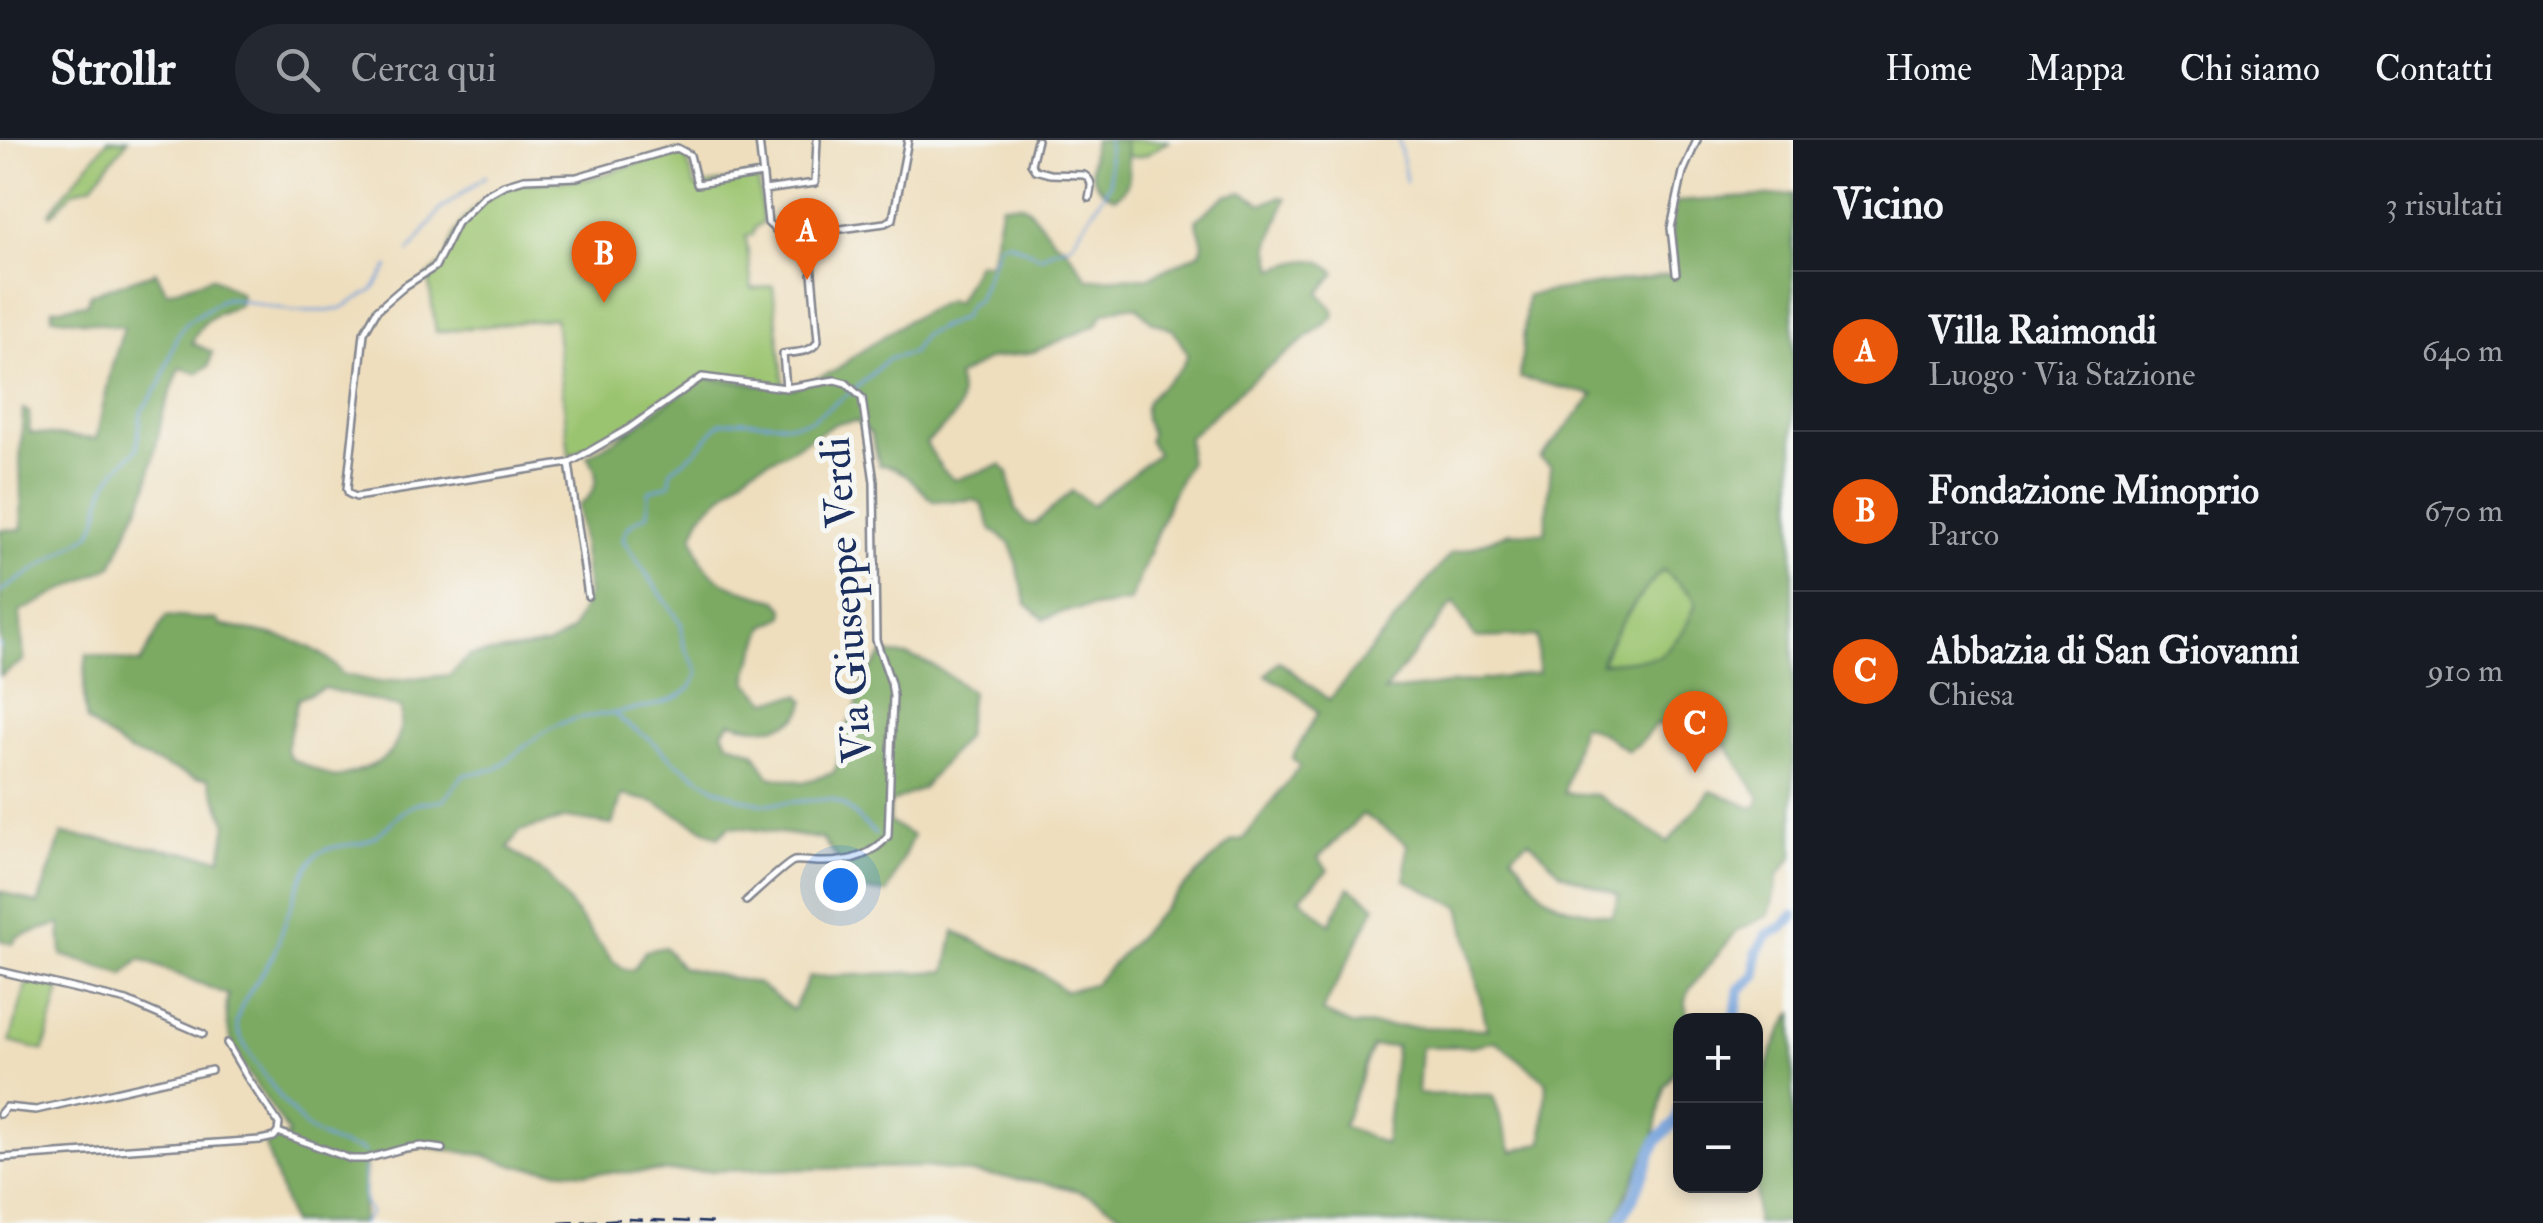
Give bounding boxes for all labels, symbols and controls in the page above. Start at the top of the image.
search box [235,24,935,114]
text: Strollr [50,39,175,99]
icon: search [270,42,325,97]
text: Cerca qui [350,45,497,93]
text: Home [1885,47,1972,91]
text: Mappa [2027,47,2125,91]
text: Chi siamo [2180,47,2320,91]
text: Contatti [2375,47,2493,91]
text: Vicino [1833,179,1943,231]
text: 3 risultati [2386,185,2503,225]
pin: A [774,198,840,280]
pin: B [572,220,636,303]
text: Villa Raimondi [1928,307,2157,355]
text: A [1855,331,1876,371]
text: 640 m [2422,331,2503,371]
text: Luogo · Via Stazione [1928,355,2195,395]
street label: Via Giuseppe Verdi [810,435,884,765]
text: Fondazione Minoprio [1928,467,2259,515]
text: B [1855,491,1876,531]
text: 670 m [2424,491,2503,531]
text: Parco [1928,515,1999,555]
text: Abbazia di San Giovanni [1928,627,2299,675]
text: C [1854,651,1877,691]
text: 910 m [2428,651,2503,691]
text: Chiesa [1928,675,2014,715]
pin: C [1662,690,1728,773]
your location [815,860,866,911]
map controls [1673,1013,1763,1193]
button: + [1673,1013,1763,1103]
button: − [1673,1103,1763,1193]

